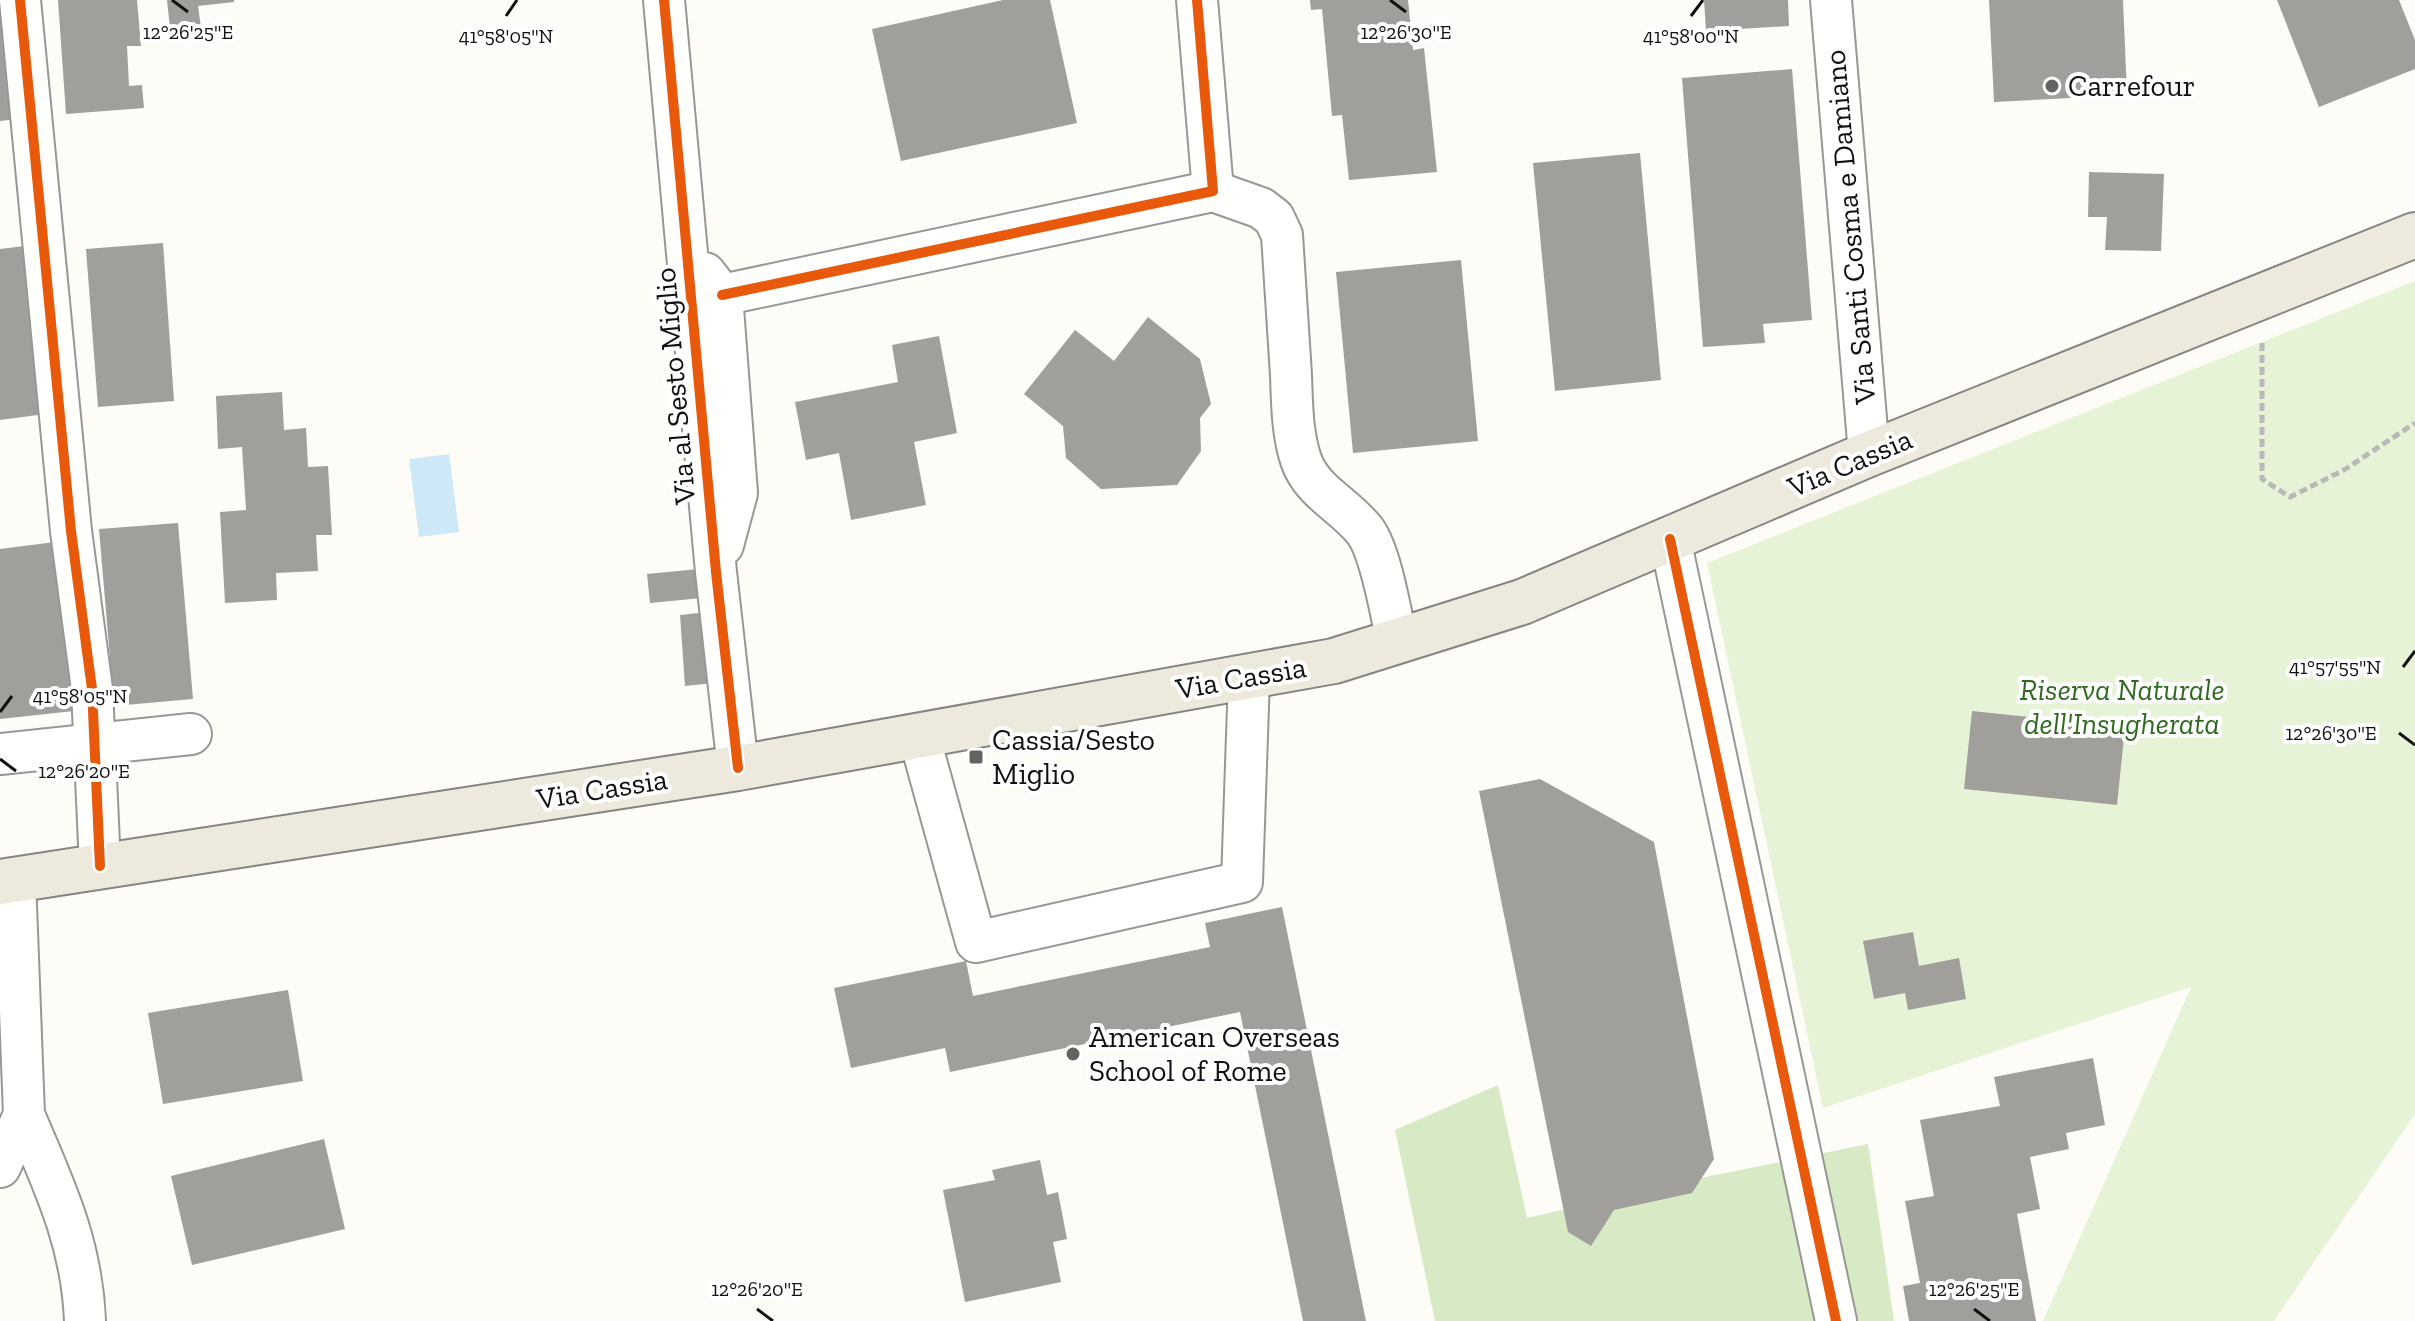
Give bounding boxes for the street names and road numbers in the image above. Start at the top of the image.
street label: Via Santi Cosma e Damiano [1817,48,1884,407]
street label: Via al Sesto Miglio [647,266,703,507]
street label: Via Cassia [1781,421,1918,506]
street label: Via Cassia [1172,649,1309,707]
street label: Via Cassia [533,761,670,817]

